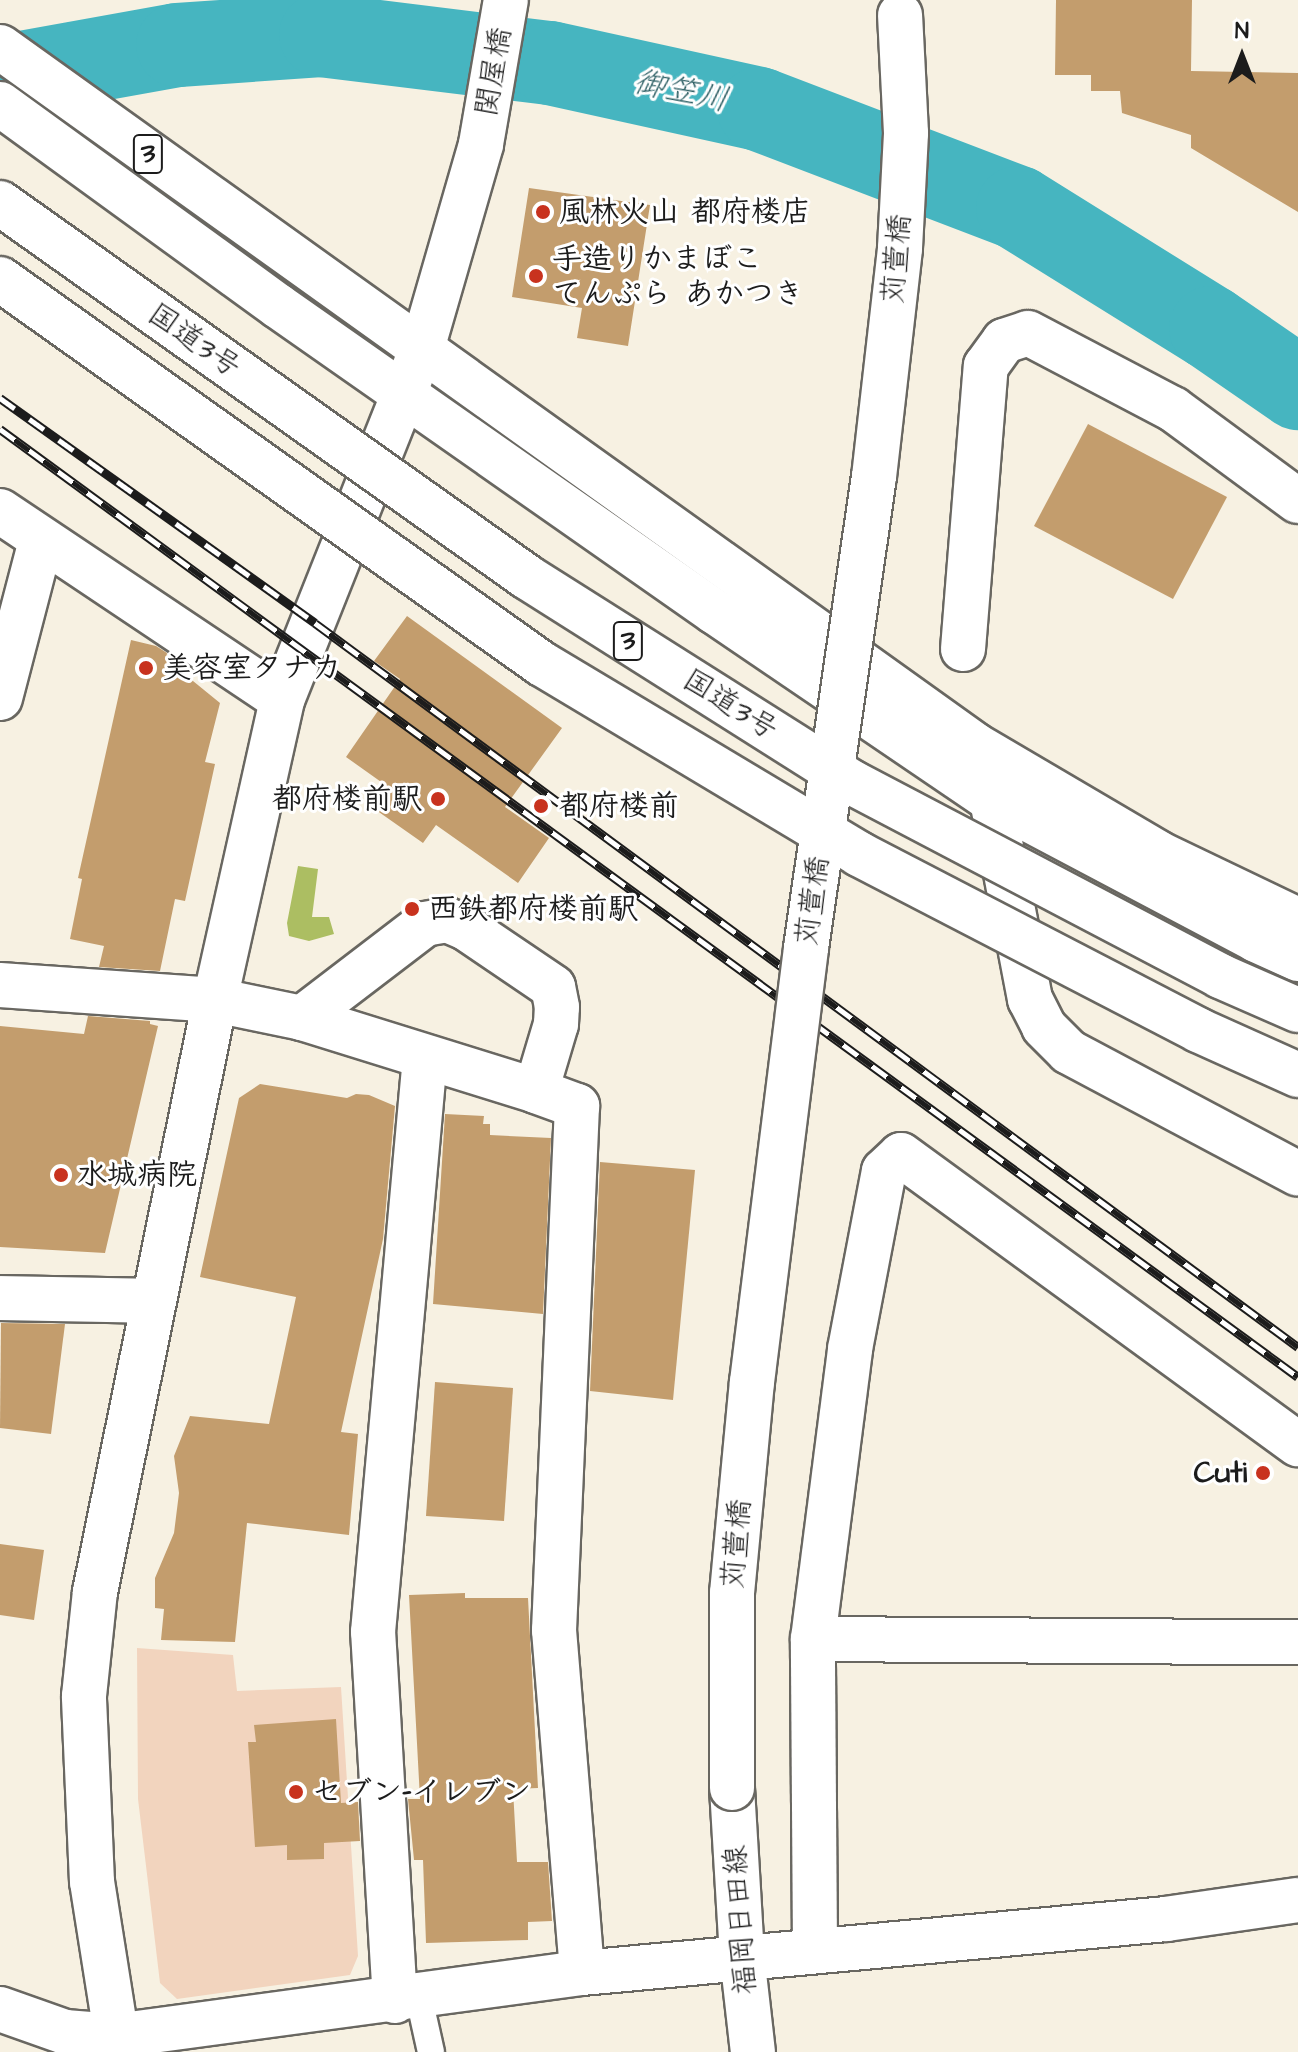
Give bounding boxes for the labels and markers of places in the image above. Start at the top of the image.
place label: 風林火山 都府楼店 [559,194,811,230]
marker: 風林火山 都府楼店 [534,203,552,221]
place label: 手造りかまぼこ てんぷら あかつき [552,241,804,312]
marker: 手造りかまぼこ てんぷら あかつき [527,267,545,285]
place label: 美容室タナカ [162,650,342,686]
marker: 美容室タナカ [137,659,155,677]
place label: 都府楼前駅 [272,781,422,817]
place label: 都府楼前 [559,788,679,824]
marker: 都府楼前駅 [429,790,447,808]
marker: 都府楼前 [530,795,552,817]
place label: 西鉄都府楼前駅 [428,891,638,927]
marker: 西鉄都府楼前駅 [403,900,421,918]
place label: 水城病院 [77,1157,197,1193]
marker: 水城病院 [52,1166,70,1184]
place label: Cuti [1194,1455,1247,1491]
marker: Cuti [1254,1464,1272,1482]
place label: セブン-イレブン [312,1774,531,1810]
marker: セブン-イレブン [287,1783,305,1801]

